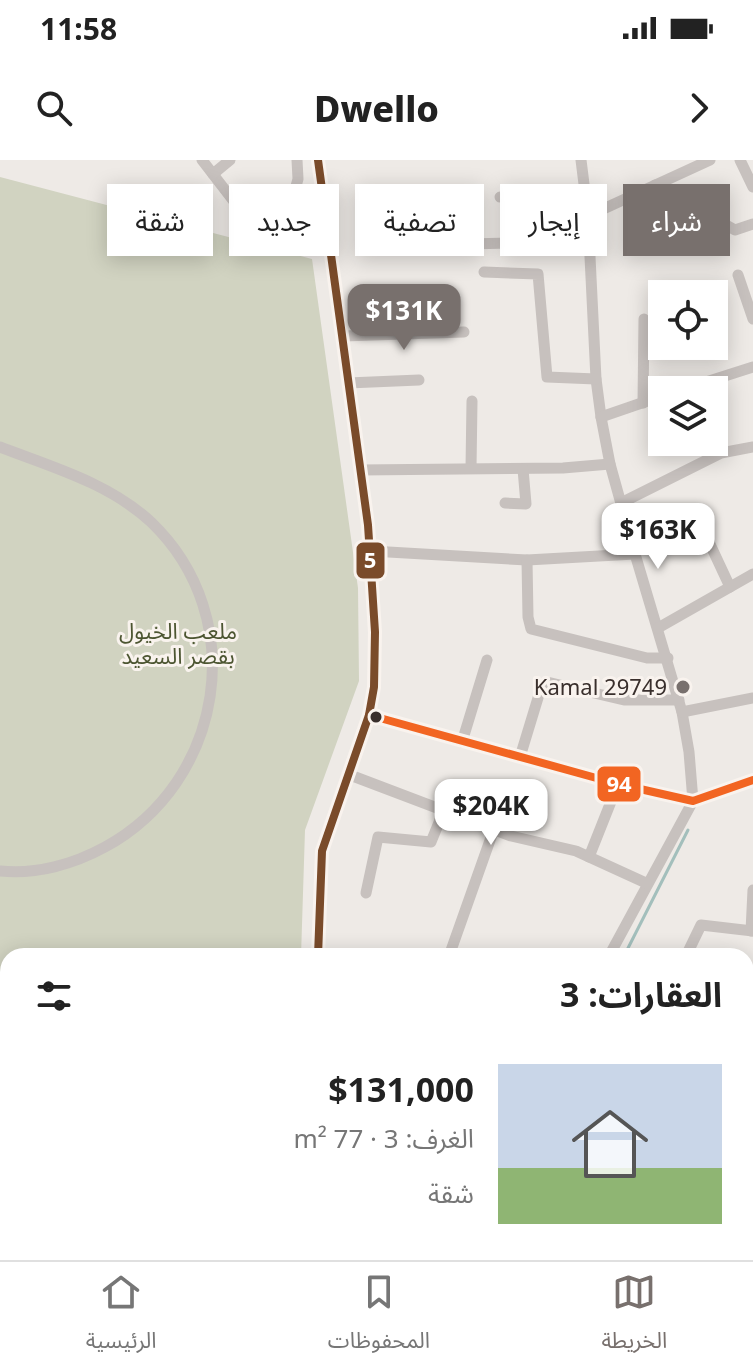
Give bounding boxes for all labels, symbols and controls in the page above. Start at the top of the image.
text: 11:58 [40,8,117,49]
text: Dwello [314,84,439,133]
icon: search [32,86,76,130]
icon: forward [677,86,721,130]
chip: شقة [107,184,213,256]
chip: جديد [229,184,339,256]
chip: تصفية [355,184,484,256]
chip: إيجار [500,184,607,256]
chip: شراء [623,184,730,256]
map controls [648,280,728,456]
button: locate [648,280,728,360]
pin: $131K [348,284,460,352]
text: $131K [366,292,442,328]
button: layers [648,376,728,456]
pin: $163K [602,503,714,571]
text: $163K [620,511,696,547]
line badge: 5 [355,541,386,580]
text: 5 [364,544,376,574]
park label: ملعب الخيول بقصر السعيد [119,615,237,670]
place label: Kamal 29749 [534,671,667,701]
marker: Kamal 29749 [674,678,692,696]
unlabelled marker [368,709,384,725]
line badge: 94 [596,765,642,803]
text: 94 [606,768,632,798]
pin: $204K [435,779,547,847]
text: $204K [453,787,529,823]
text: العقارات: 3 [560,971,722,1017]
icon: filters [32,974,76,1018]
text: $131,000 [328,1066,474,1112]
icon: home [562,1096,658,1192]
text: الغرف: 3 · 77 m² [293,1120,474,1156]
text: شقة [428,1175,474,1211]
tab: الرئيسية [86,1270,156,1364]
tab: المحفوظات [328,1270,430,1364]
tab: الخريطة [601,1270,667,1364]

